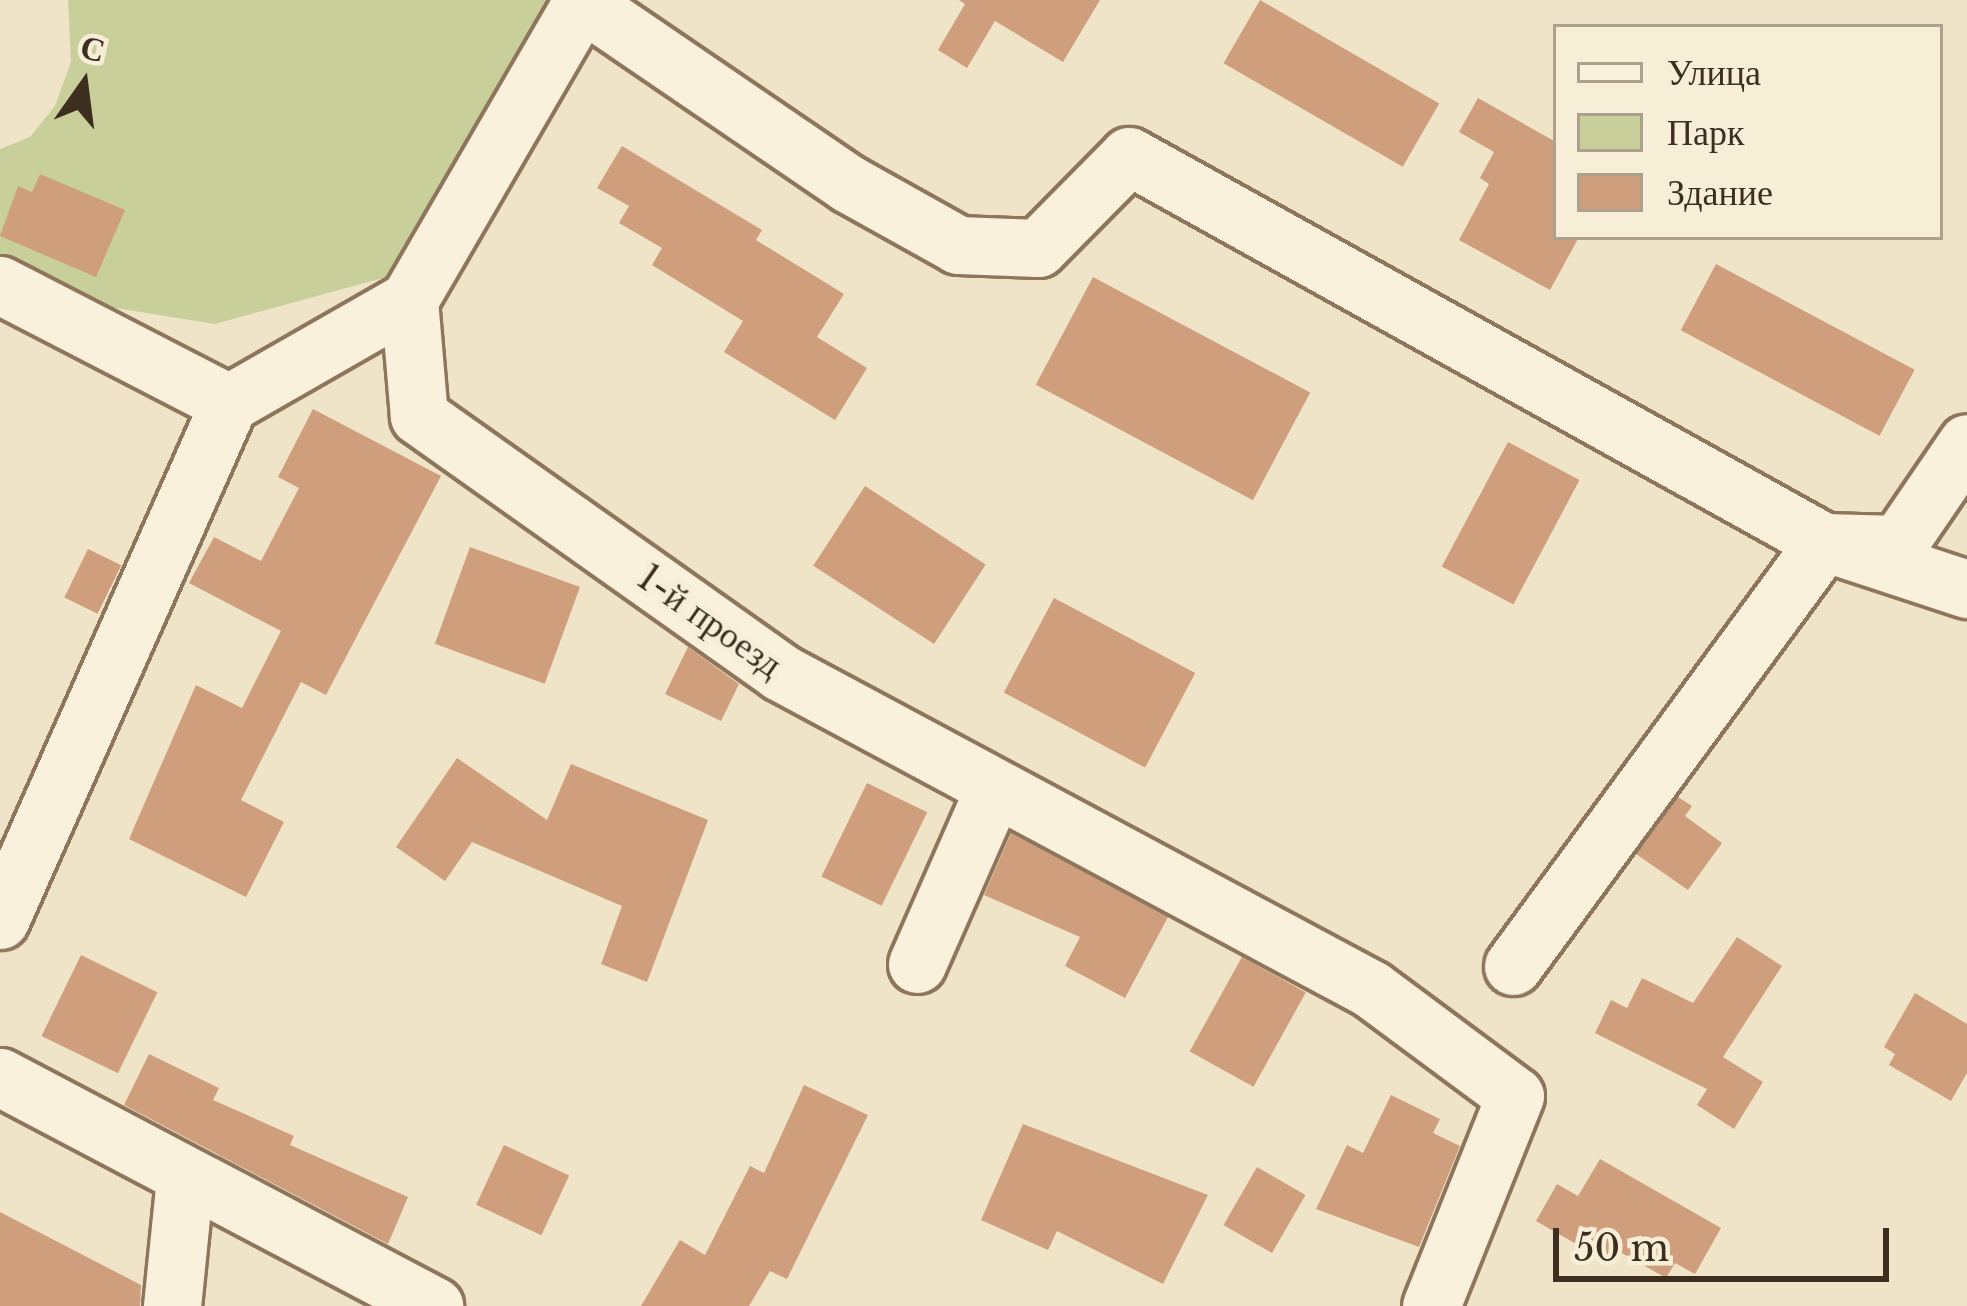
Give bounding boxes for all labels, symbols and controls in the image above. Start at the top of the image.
north arrow [24,24,144,144]
legend [1553,24,1943,240]
text: С [76,26,109,71]
text: Улица [1667,50,1761,95]
text: Парк [1667,110,1744,155]
text: Здание [1667,170,1773,215]
street label: 1-й проезд [629,556,791,686]
scale bar [1559,1204,1895,1278]
text: 50 m [1574,1226,1669,1271]

